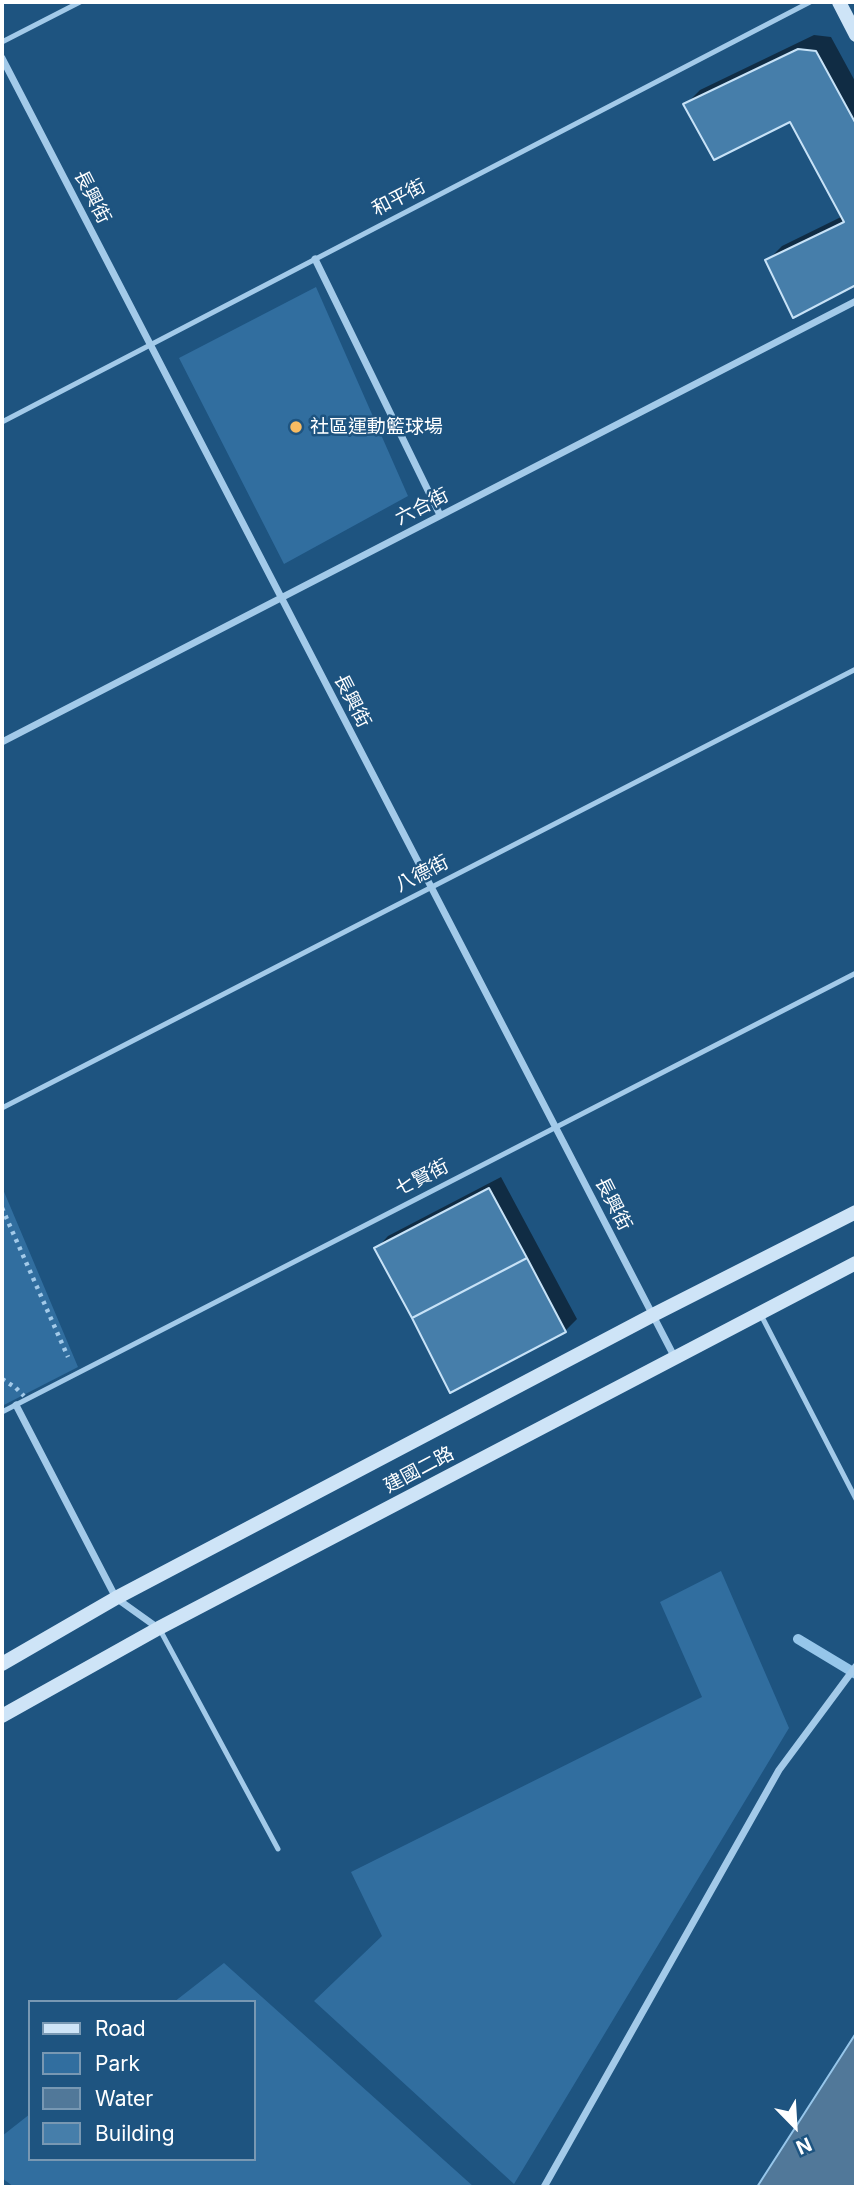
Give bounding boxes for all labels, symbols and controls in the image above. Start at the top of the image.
street label: 長興街 [69,166,115,228]
street label: 和平街 [368,175,430,221]
place label: 社區運動籃球場 [310,416,443,438]
marker: 社區運動籃球場 [288,419,304,435]
street label: 六合街 [391,484,453,530]
street label: 長興街 [329,670,375,732]
street label: 八德街 [391,851,453,897]
street label: 七賢街 [391,1155,453,1201]
street label: 長興街 [590,1173,636,1235]
street label: 建國二路 [380,1442,458,1498]
legend [28,2000,256,2161]
text: Road [95,2016,146,2041]
text: Park [95,2051,140,2076]
text: Water [95,2086,153,2111]
north arrow [760,2091,830,2161]
text: Building [95,2121,175,2146]
text: N [792,2132,815,2159]

